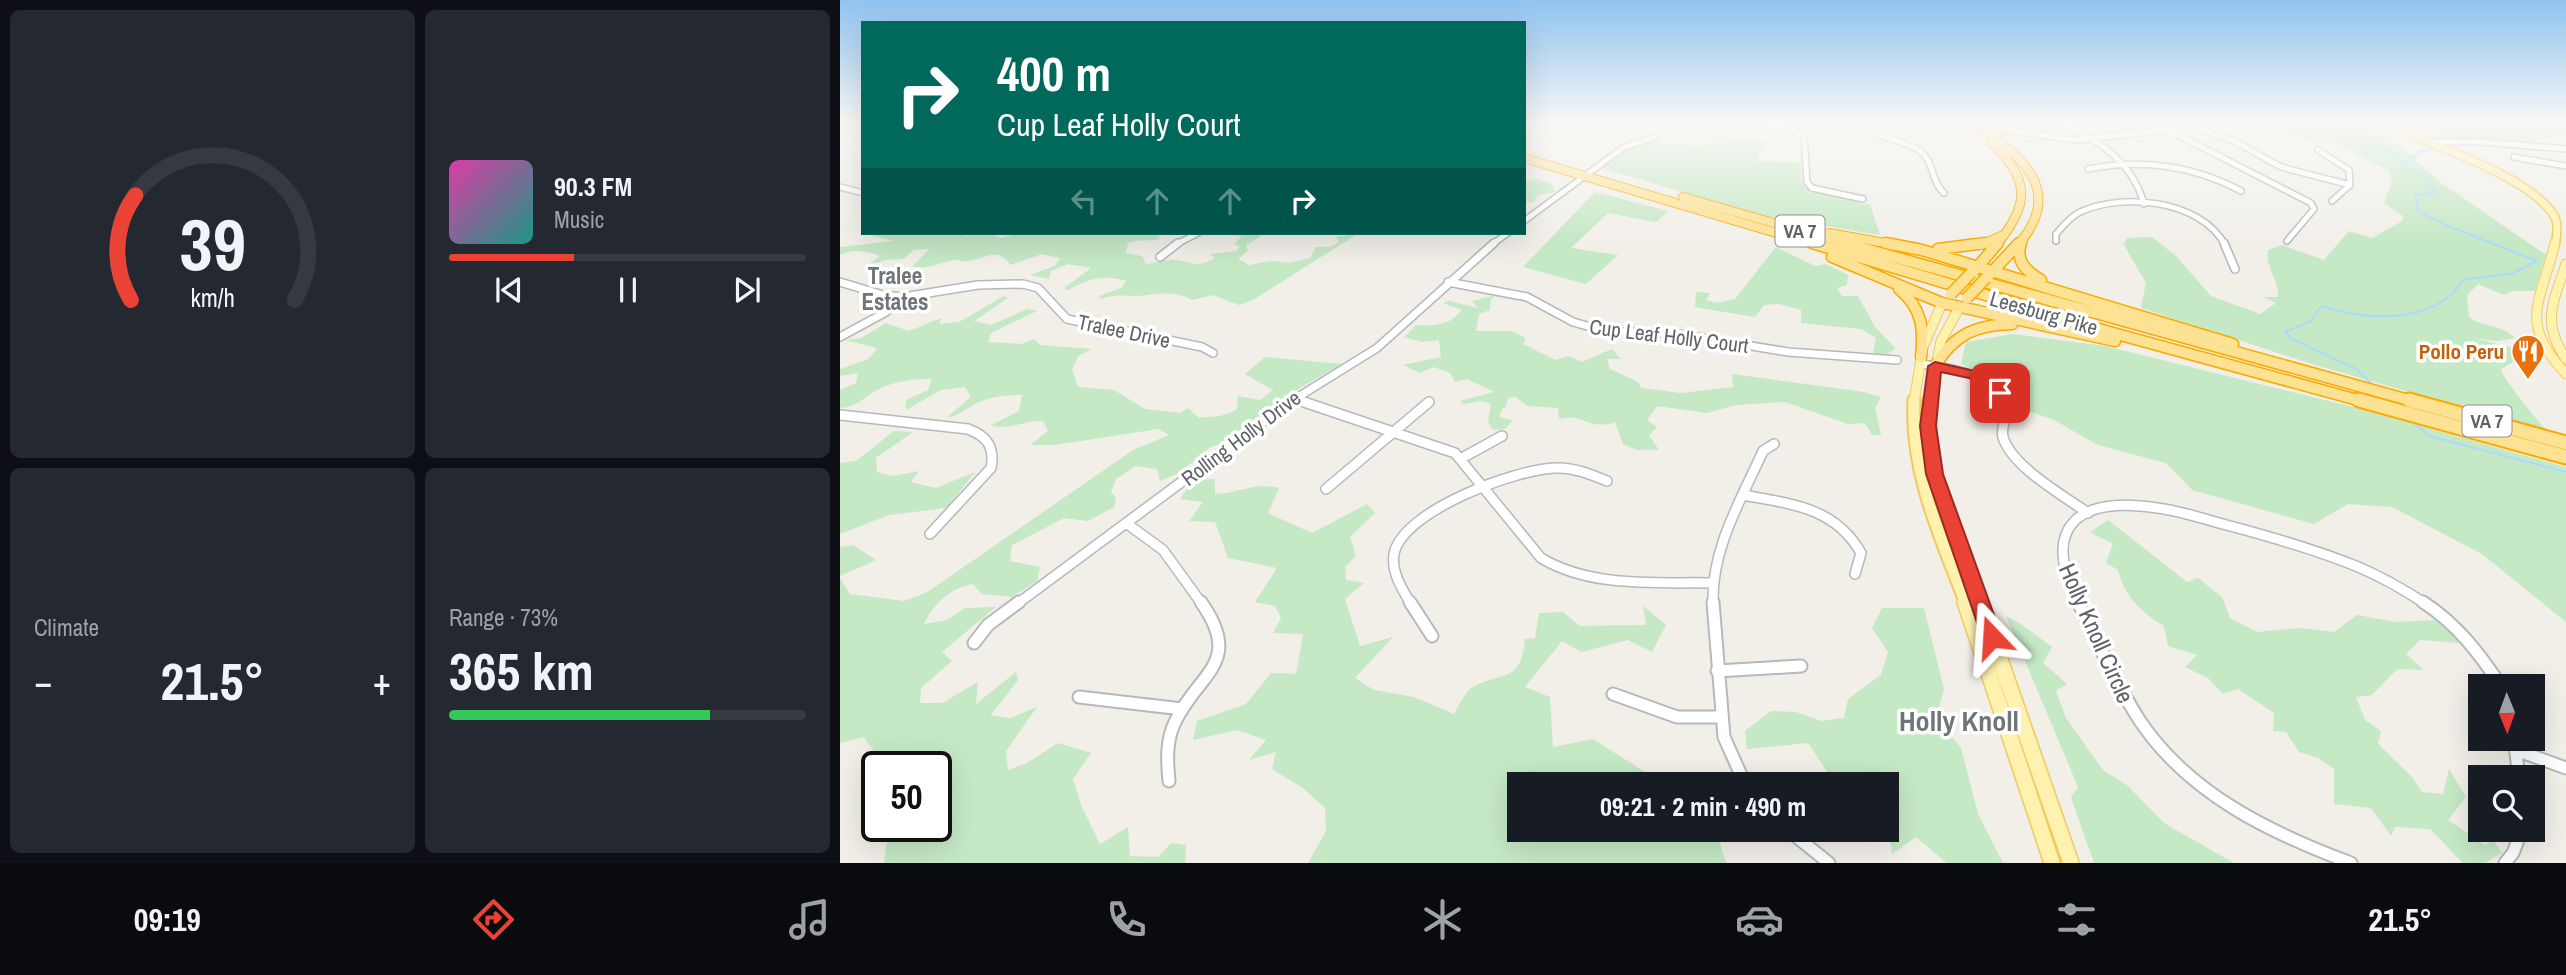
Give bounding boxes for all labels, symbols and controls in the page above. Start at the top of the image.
text: 400 m [997,40,1111,106]
icon: right [882,49,973,140]
text: Cup Leaf Holly Court [997,103,1241,146]
text: 90.3 FM [554,169,632,204]
icon: left [1065,182,1103,220]
icon: ahead [1138,182,1176,220]
icon: ahead [1211,182,1249,220]
icon: right [1284,182,1322,220]
text: 39 [179,196,246,294]
text: Music [554,204,604,235]
road number: VA 7 [1776,216,1824,246]
district label: Tralee Estates [861,260,929,317]
icon: previous [490,271,528,309]
icon: pause [609,271,647,309]
icon: next [728,271,766,309]
text: km/h [190,281,235,315]
street label: Leesburg Pike [1987,284,2101,342]
street label: Tralee Drive [1075,307,1173,355]
street label: Cup Leaf Holly Court [1588,312,1750,360]
restaurant icon: Pollo Peru [2509,332,2547,381]
place label: Pollo Peru [2419,337,2504,366]
pin [1970,363,2030,423]
icon: arrive [1981,374,2019,412]
street label: Rolling Holly Drive [1175,384,1307,492]
road number: VA 7 [2462,406,2512,436]
street label: Holly Knoll Circle [2052,558,2142,708]
position arrow [1955,600,2029,674]
text: Range · 73% [449,602,558,633]
text: Climate [34,612,99,643]
text: 365 km [449,636,594,706]
text: 21.5° [161,646,264,716]
text: − [34,656,52,707]
text: + [373,656,391,707]
north arrow [2468,674,2544,751]
map controls [2468,674,2545,842]
district label: Holly Knoll [1899,702,2019,740]
speed limit sign: 50 [861,751,952,842]
button: search [2468,765,2545,842]
text: 09:21 · 2 min · 490 m [1600,789,1806,824]
icon: directions [469,895,518,944]
icon: music [785,895,834,944]
icon: phone [1102,895,1151,944]
icon: climate [1418,895,1467,944]
icon: car [1735,895,1784,944]
icon: filters [2052,895,2101,944]
text: 09:19 [134,898,201,941]
text: 21.5° [2368,898,2432,941]

